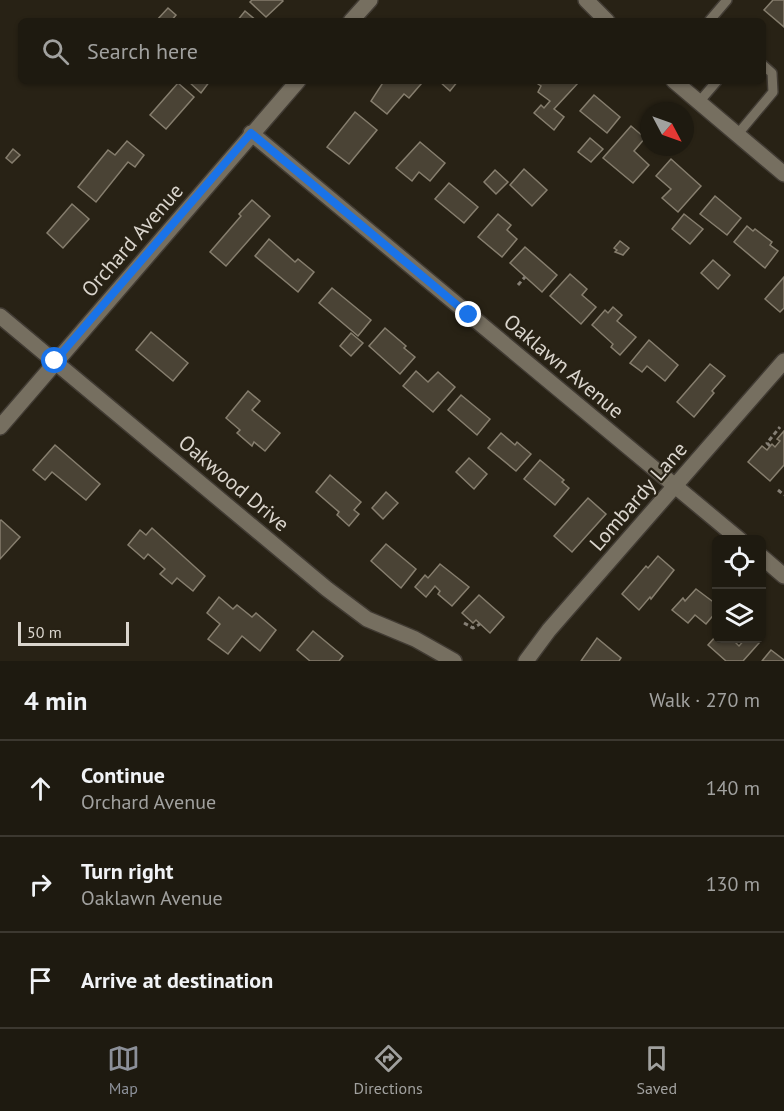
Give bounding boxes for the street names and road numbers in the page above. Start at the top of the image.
street label: Orchard Avenue [75,178,189,302]
street label: Oaklawn Avenue [498,308,630,424]
street label: Oakwood Drive [173,429,295,537]
street label: Lombardy Lane [583,436,693,556]

